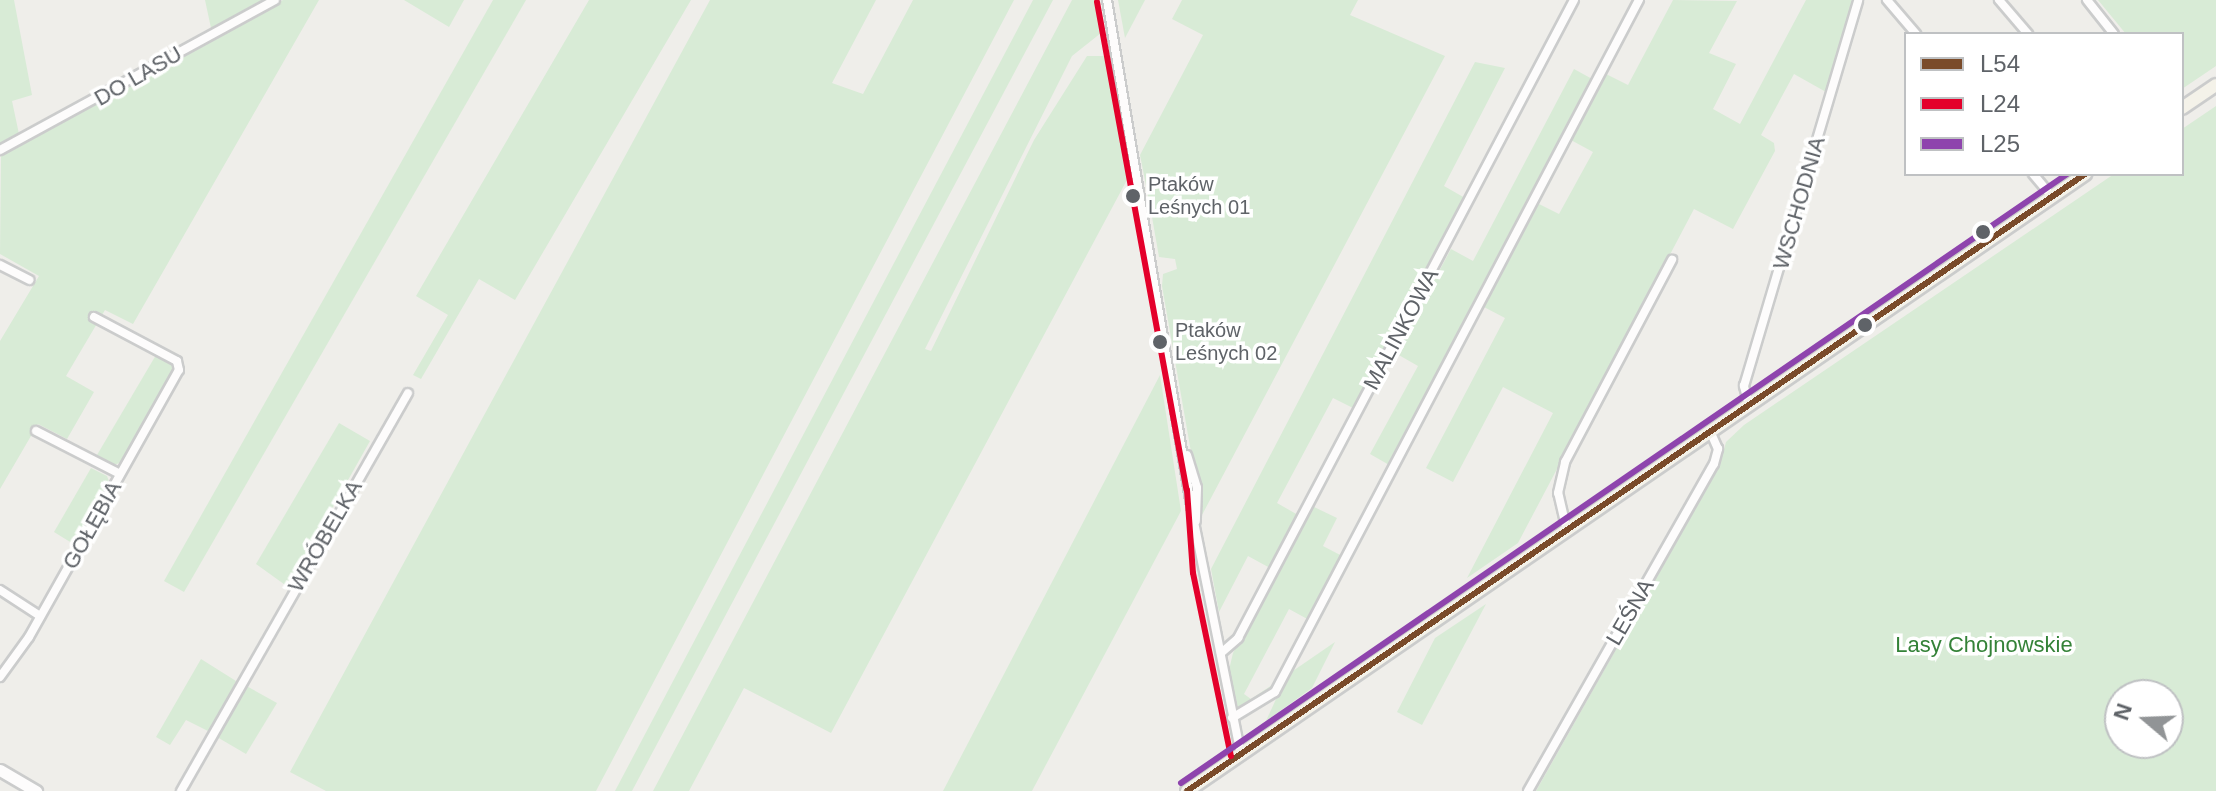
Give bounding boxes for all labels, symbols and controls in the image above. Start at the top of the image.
legend [1904,32,2184,176]
street label: DO LASU [90,40,186,112]
text: L54 [1980,50,2020,77]
text: L24 [1980,90,2020,117]
text: L25 [1980,130,2020,157]
street label: WSCHODNIA [1767,134,1831,272]
place label: Ptaków Leśnych 01 [1148,172,1250,219]
marker: Ptaków Leśnych 01 [1125,188,1141,204]
unlabelled marker [1975,224,1991,240]
street label: MALINKOWA [1358,264,1444,394]
unlabelled marker [1857,317,1873,333]
place label: Ptaków Leśnych 02 [1175,318,1277,365]
marker: Ptaków Leśnych 02 [1152,334,1168,350]
street label: WRÓBELKA [282,475,368,597]
street label: GOŁĘBIA [57,476,127,574]
street label: LEŚNA [1601,574,1659,650]
park label: Lasy Chojnowskie [1895,632,2073,658]
north arrow [2104,679,2184,759]
text: N [2108,700,2137,723]

